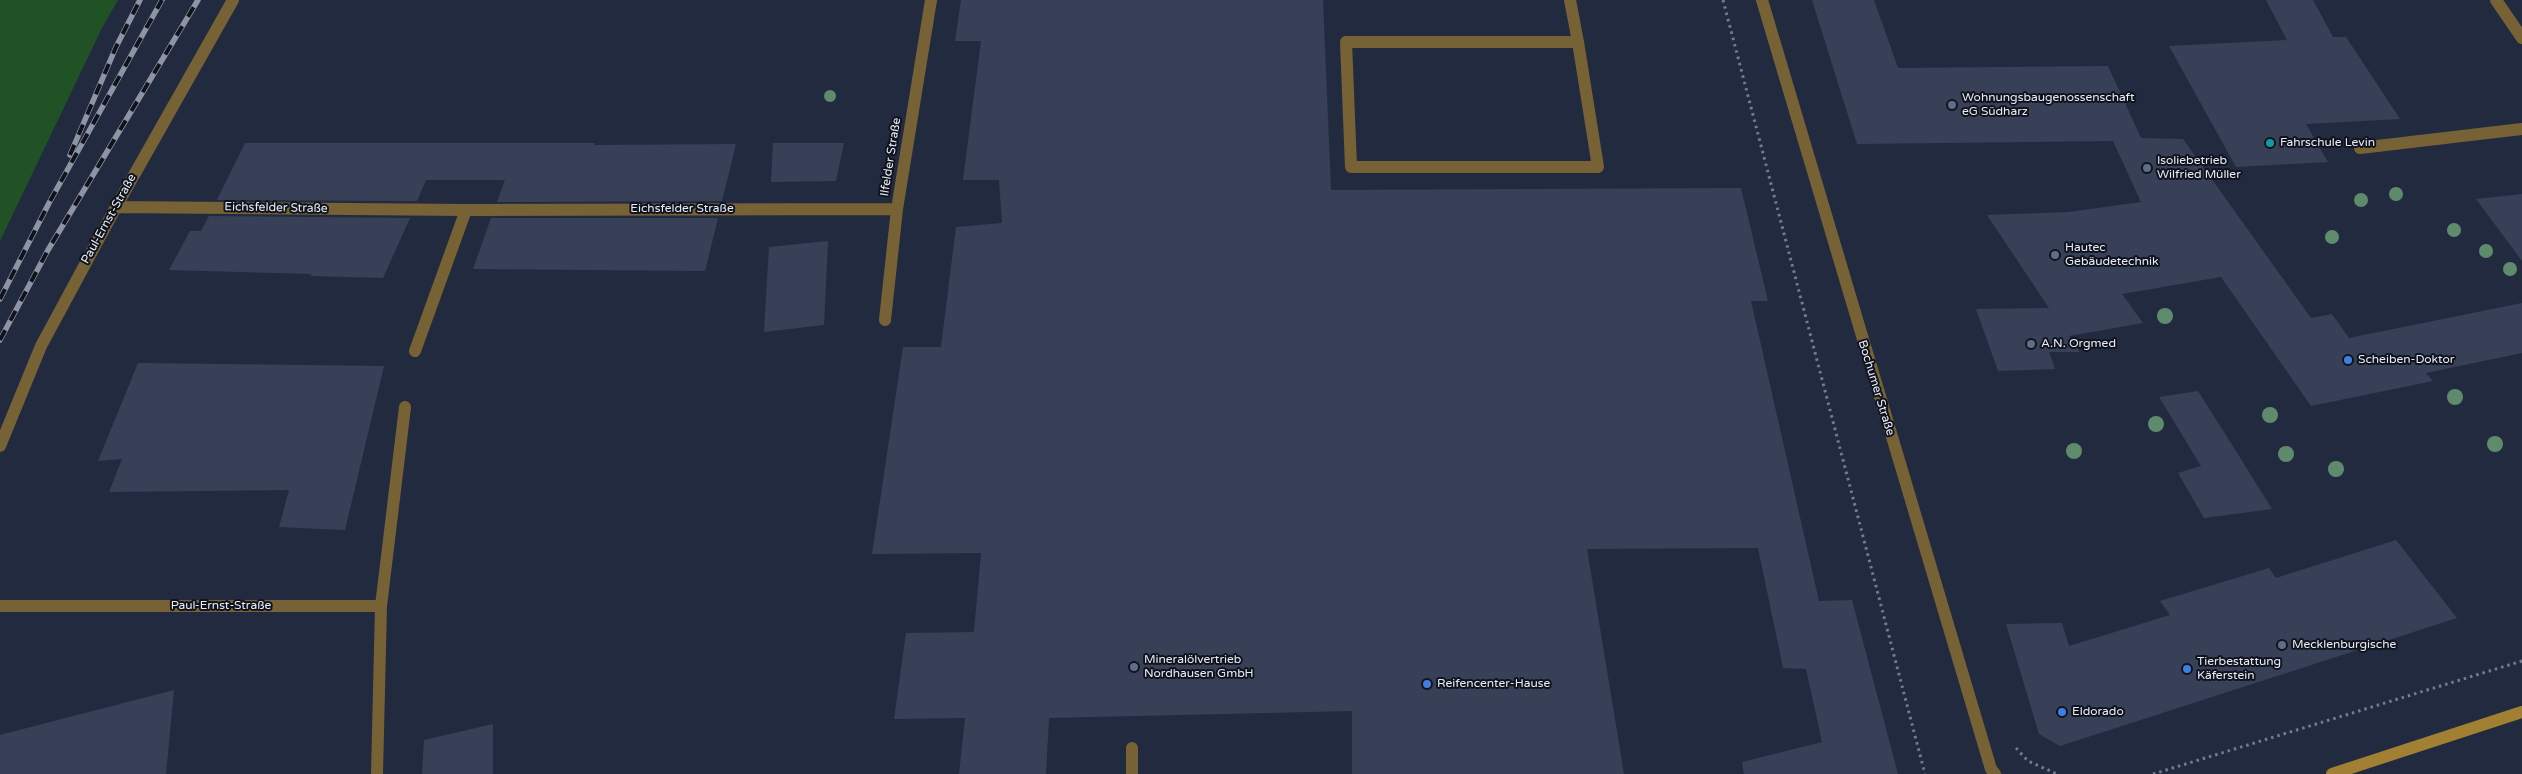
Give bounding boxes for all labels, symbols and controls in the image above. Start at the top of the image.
place label: Wohnungsbaugenossenschaft eG Südharz [1962,91,2135,119]
marker: Wohnungsbaugenossenschaft eG Südharz [1946,99,1958,111]
street label: Ilfelder Straße [878,117,904,197]
place label: Fahrschule Levin [2280,136,2375,150]
marker: Fahrschule Levin [2264,137,2276,149]
place label: Isoliebetrieb Wilfried Müller [2157,154,2241,182]
marker: Isoliebetrieb Wilfried Müller [2141,162,2153,174]
street label: Paul-Ernst-Straße [78,172,140,266]
street label: Eichsfelder Straße [224,200,328,216]
street label: Eichsfelder Straße [630,202,734,216]
place label: Hautec Gebäudetechnik [2065,241,2159,269]
marker: Hautec Gebäudetechnik [2049,249,2061,261]
place label: A.N. Orgmed [2041,337,2116,351]
street label: Bochumer Straße [1855,338,1897,438]
marker: A.N. Orgmed [2025,338,2037,350]
place label: Scheiben-Doktor [2358,353,2454,367]
marker: Scheiben-Doktor [2342,354,2354,366]
street label: Paul-Ernst-Straße [171,599,271,613]
place label: Mecklenburgische [2292,638,2396,652]
marker: Mecklenburgische [2276,639,2288,651]
place label: Mineralölvertrieb Nordhausen GmbH [1144,653,1254,681]
place label: Tierbestattung Käferstein [2197,655,2281,683]
marker: Mineralölvertrieb Nordhausen GmbH [1128,661,1140,673]
marker: Tierbestattung Käferstein [2181,663,2193,675]
place label: Reifencenter-Hause [1437,677,1550,691]
marker: Reifencenter-Hause [1421,678,1433,690]
place label: Eldorado [2072,705,2124,719]
marker: Eldorado [2056,706,2068,718]

